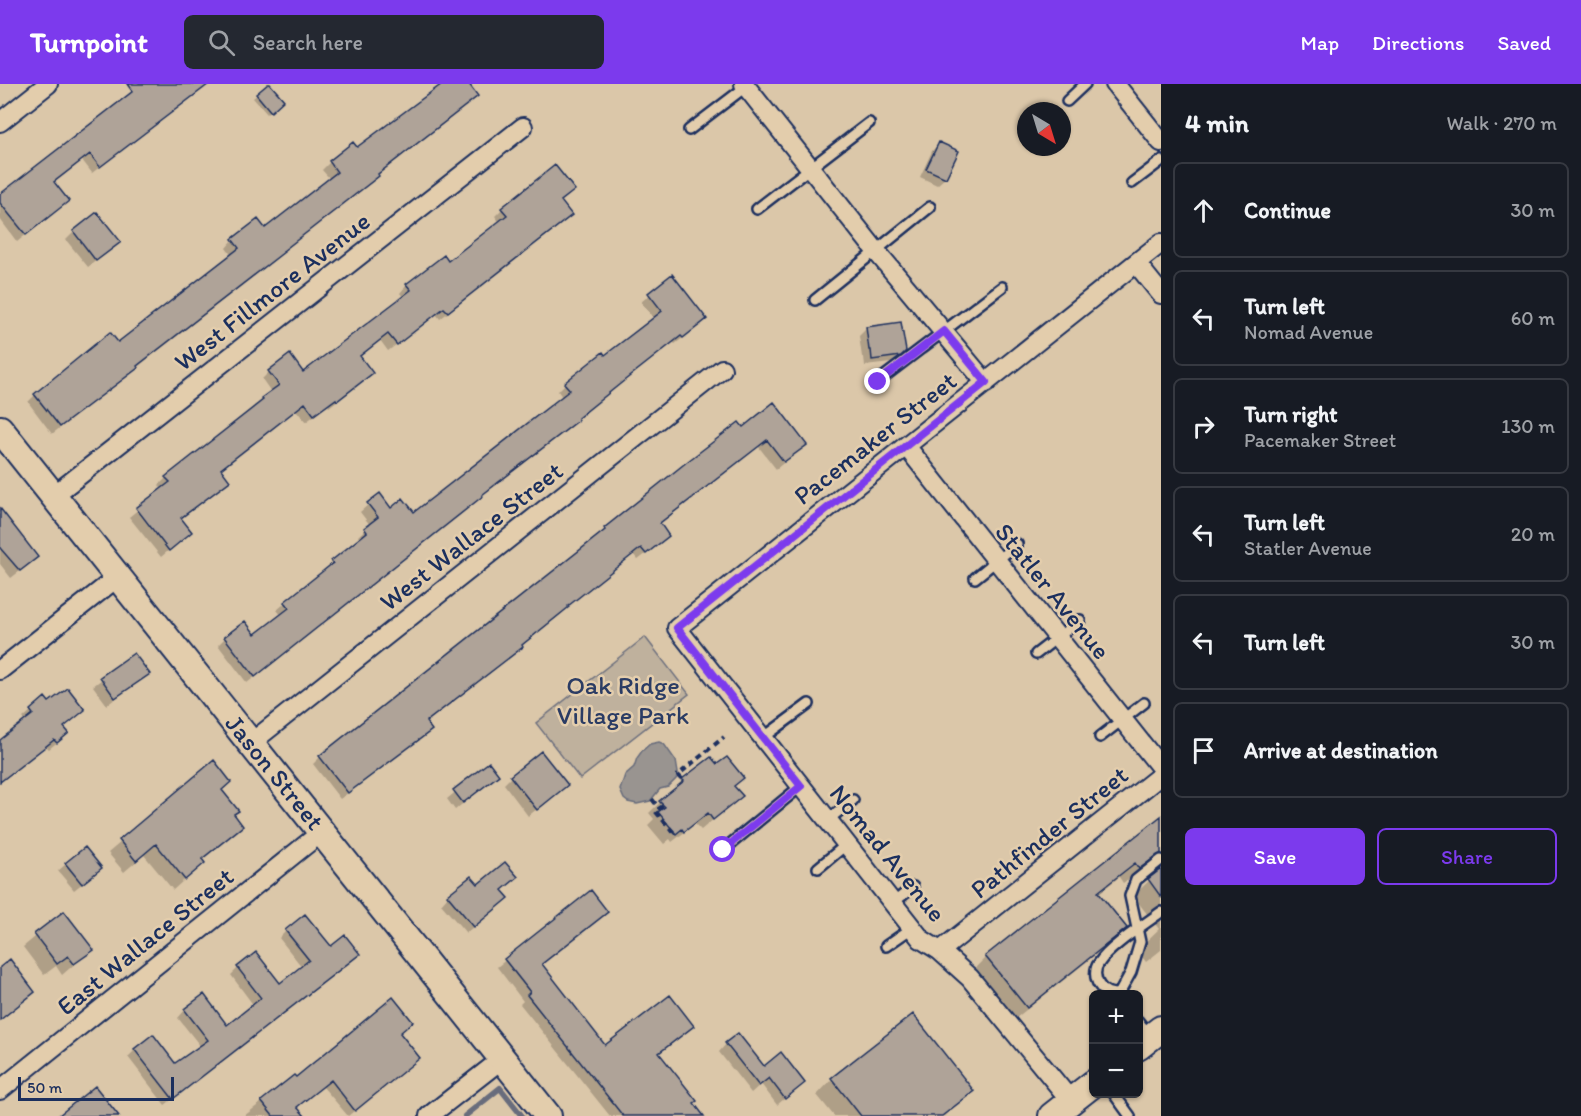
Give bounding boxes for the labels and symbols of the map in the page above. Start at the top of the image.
north arrow [1017,102,1071,156]
street label: West Fillmore Avenue [168,205,376,377]
street label: Pacemaker Street [787,364,963,512]
route end [864,368,890,394]
street label: West Wallace Street [373,454,569,617]
street label: Statler Avenue [988,516,1118,666]
park label: Oak Ridge Village Park [557,669,689,731]
street label: Jason Street [219,708,332,837]
street label: Pathfinder Street [964,759,1134,905]
street label: Nomad Avenue [823,778,953,928]
route start [709,836,735,862]
street label: East Wallace Street [50,860,240,1022]
scale bar [18,1074,174,1102]

